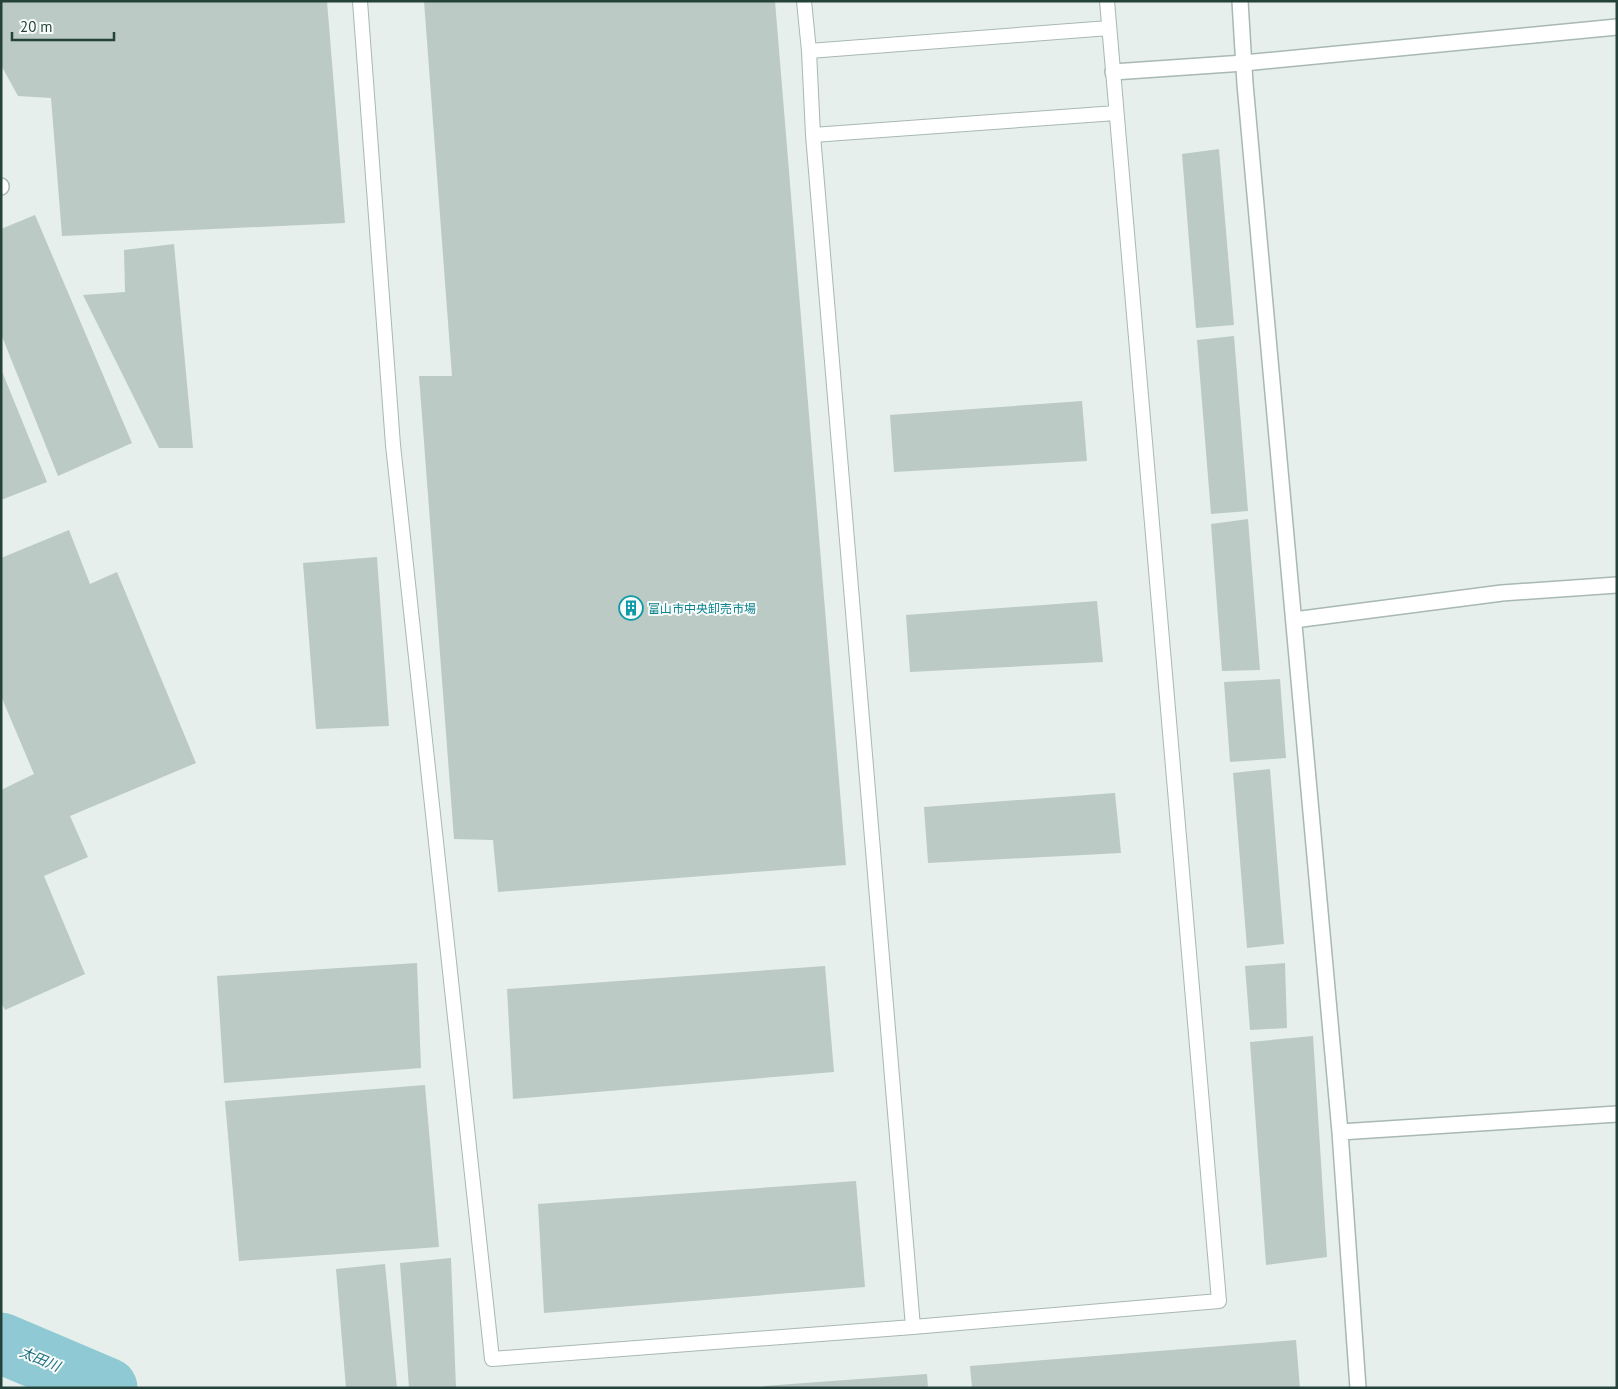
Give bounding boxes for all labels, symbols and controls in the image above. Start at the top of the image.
scale bar [12,10,115,42]
text: 20 m [20,17,53,36]
building icon: 富山市中央卸売市場 [618,595,644,621]
place label: 富山市中央卸売市場 [648,601,756,616]
water label: 太田川 [17,1343,65,1376]

